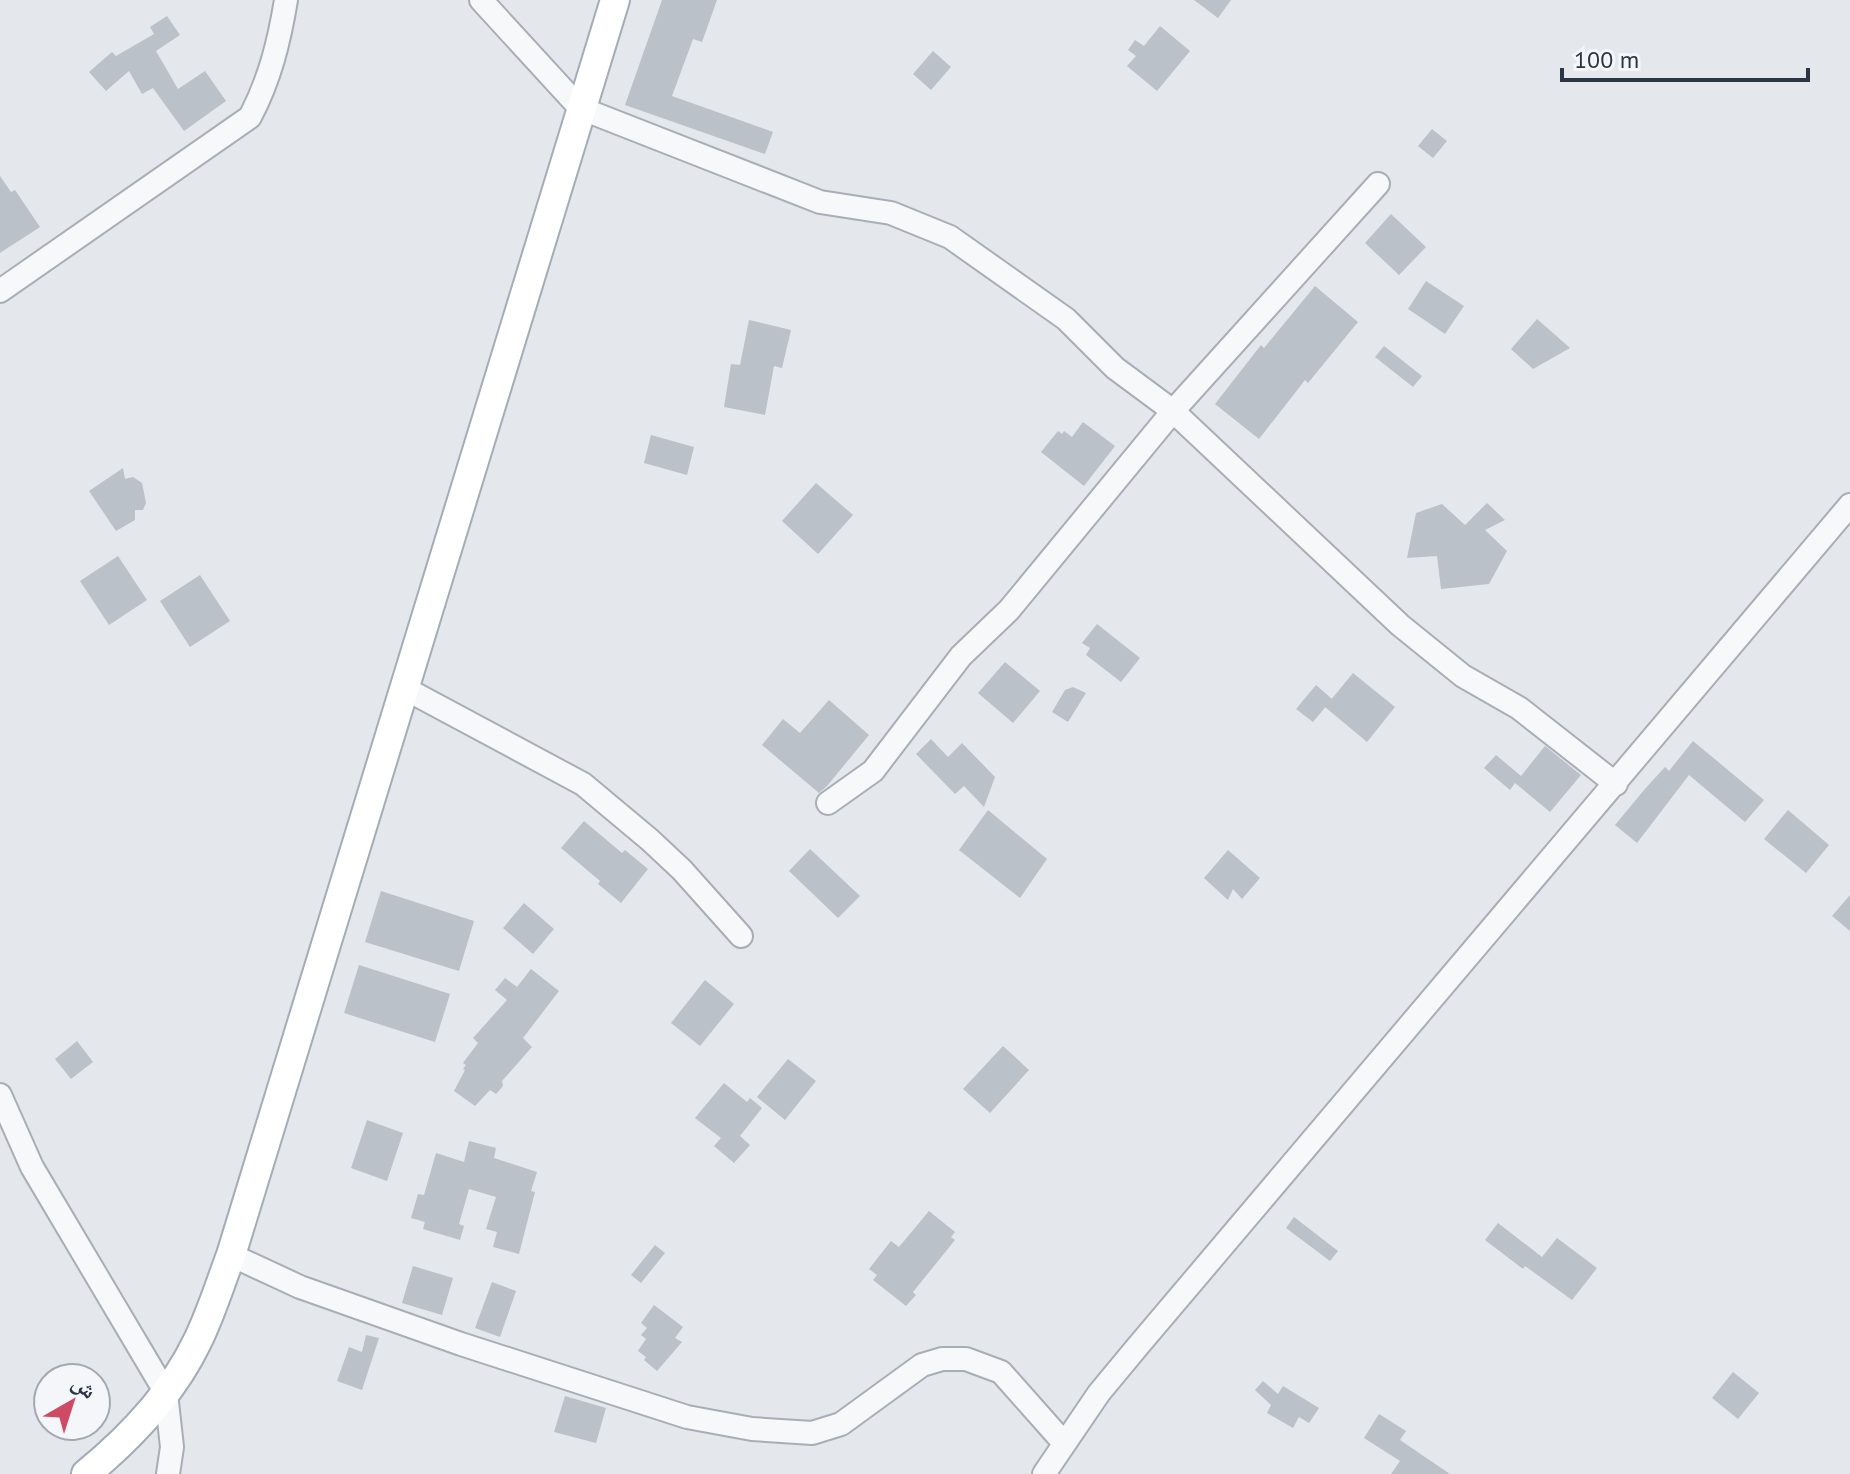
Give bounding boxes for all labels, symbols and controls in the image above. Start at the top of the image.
scale bar [1562,32,1808,82]
text: 100 m [1574,44,1639,75]
north arrow [32,1362,112,1442]
text: ش [67,1368,102,1405]

